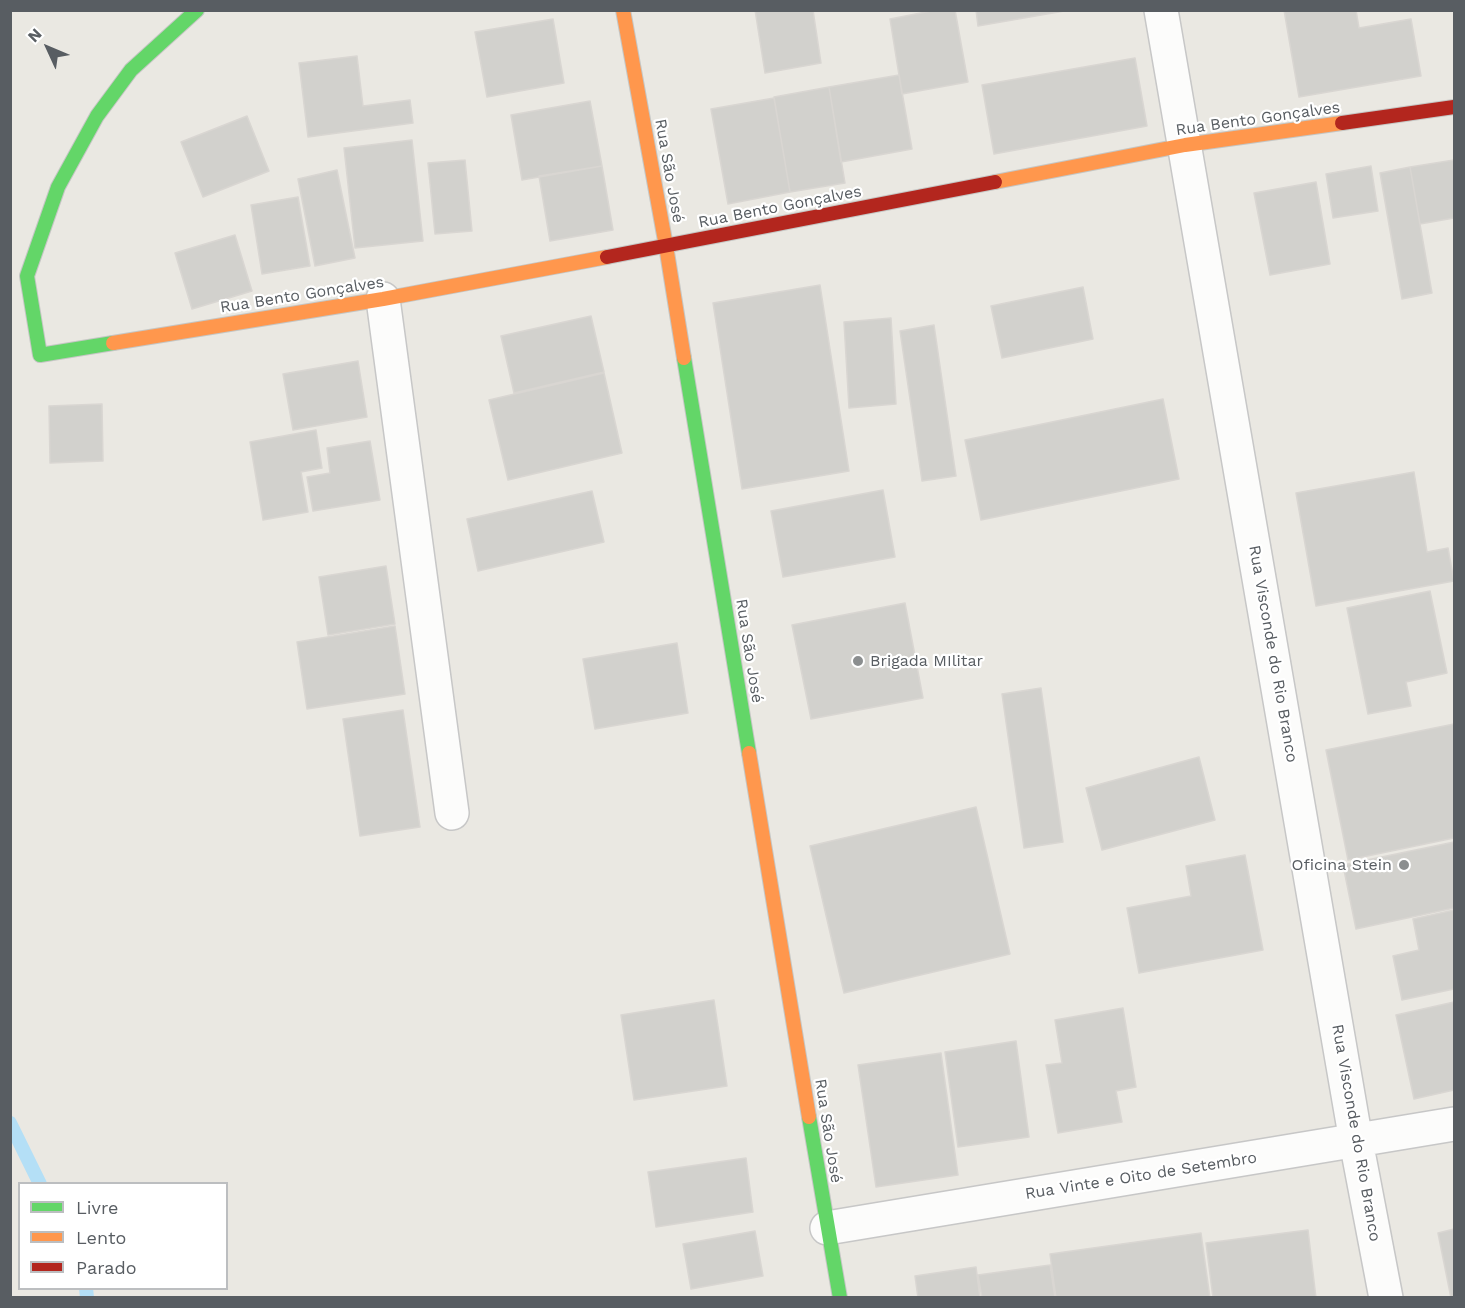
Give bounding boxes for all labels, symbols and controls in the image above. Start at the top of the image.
north arrow [18,18,78,78]
text: N [24,24,46,46]
street label: Rua Bento Gonçalves [1175,98,1341,140]
street label: Rua São José [650,118,688,224]
street label: Rua Bento Gonçalves [697,182,863,232]
street label: Rua Bento Gonçalves [219,273,385,317]
street label: Rua Visconde do Rio Branco [1244,544,1302,764]
street label: Rua São José [731,598,767,704]
place label: Brigada MIlitar [870,651,983,671]
marker: Brigada MIlitar [851,654,865,668]
place label: Oficina Stein [1292,855,1392,875]
marker: Oficina Stein [1397,858,1411,872]
street label: Rua Visconde do Rio Branco [1327,1023,1385,1243]
street label: Rua São José [810,1078,846,1184]
street label: Rua Vinte e Oito de Setembro [1024,1148,1258,1204]
legend [18,1182,228,1290]
text: Livre [76,1197,118,1218]
text: Lento [76,1227,126,1248]
text: Parado [76,1257,137,1278]

